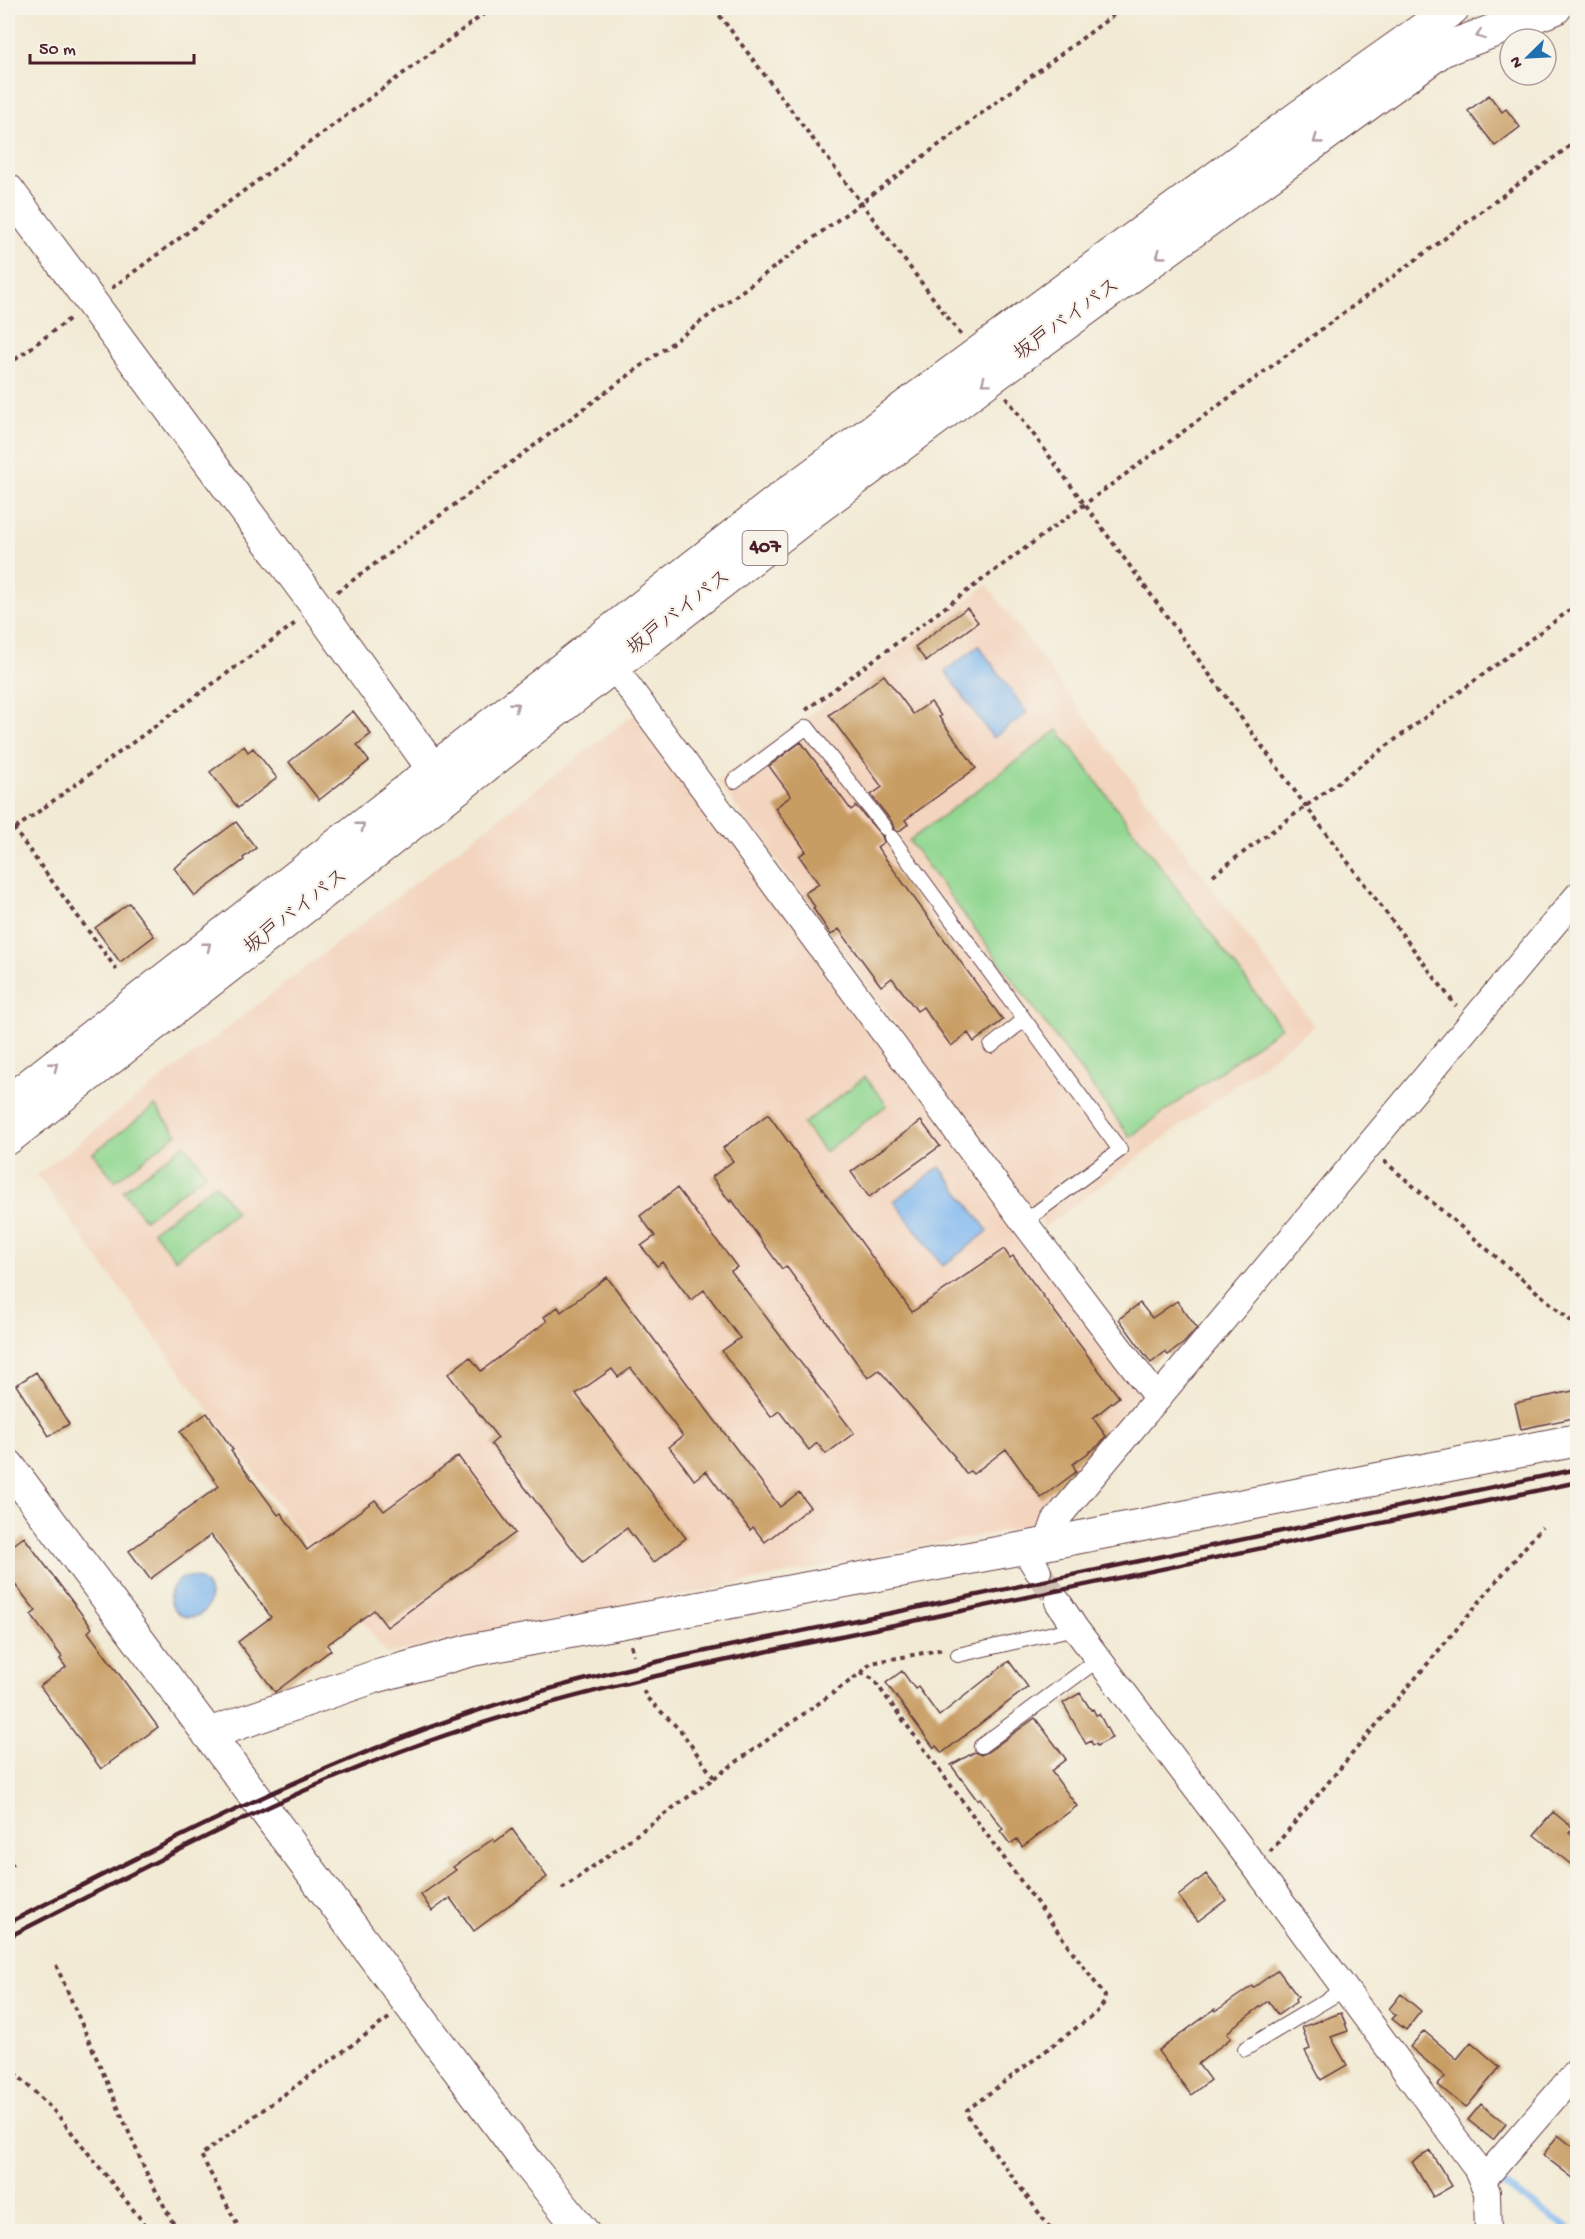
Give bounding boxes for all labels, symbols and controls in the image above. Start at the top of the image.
scale bar [30,27,194,65]
north arrow [1498,27,1558,87]
one-way arrow [1476,28,1487,40]
text: 50 m [39,40,76,61]
text: N [1506,53,1528,70]
one-way arrow [1313,132,1324,143]
one-way arrow [1155,247,1166,258]
street label: 坂戸バイパス [1010,274,1126,368]
one-way arrow [981,375,992,386]
road number: 407 [742,531,788,565]
street label: 坂戸バイパス [623,565,737,663]
one-way arrow [508,702,519,713]
one-way arrow [354,822,365,833]
street label: 坂戸バイパス [240,864,354,962]
one-way arrow [201,942,212,953]
one-way arrow [47,1062,58,1073]

